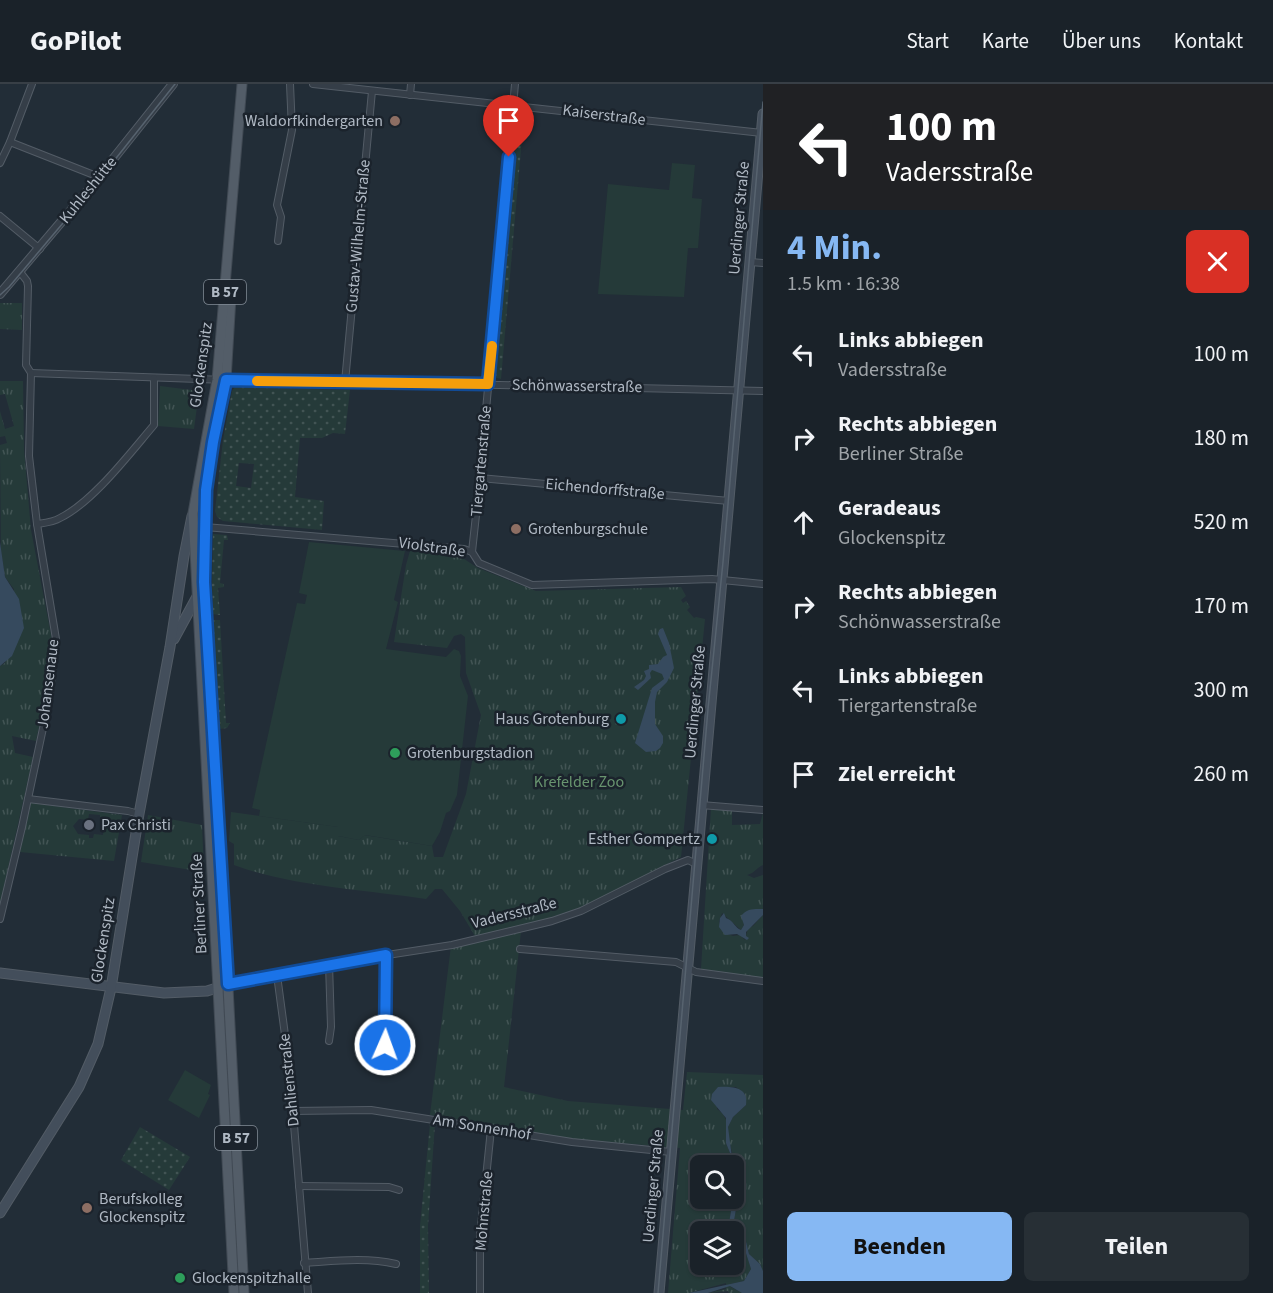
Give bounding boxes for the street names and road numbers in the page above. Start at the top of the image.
street label: Kaiserstraße [561,99,647,131]
street label: Kuhleshütte [54,152,122,228]
street label: Gustav-Wilhelm-Straße [340,159,376,313]
street label: Uerdinger Straße [723,160,755,276]
road number: B 57 [204,280,246,304]
street label: Glockenspitz [184,321,218,409]
street label: Schönwasserstraße [512,374,642,398]
street label: Tiergartenstraße [465,405,497,517]
street label: Eichendorffstraße [545,473,666,505]
street label: Violstraße [397,531,467,563]
street label: Johansenaue [32,638,64,730]
street label: Uerdinger Straße [679,644,711,760]
street label: Berliner Straße [185,853,213,955]
street label: Vadersstraße [469,892,559,934]
street label: Glockenspitz [85,896,121,984]
street label: Dahlienstraße [273,1032,305,1128]
street label: Am Sonnenhof [432,1108,534,1146]
road number: B 57 [215,1126,257,1150]
street label: Uerdinger Straße [637,1128,669,1244]
street label: Mohnstraße [470,1170,498,1252]

